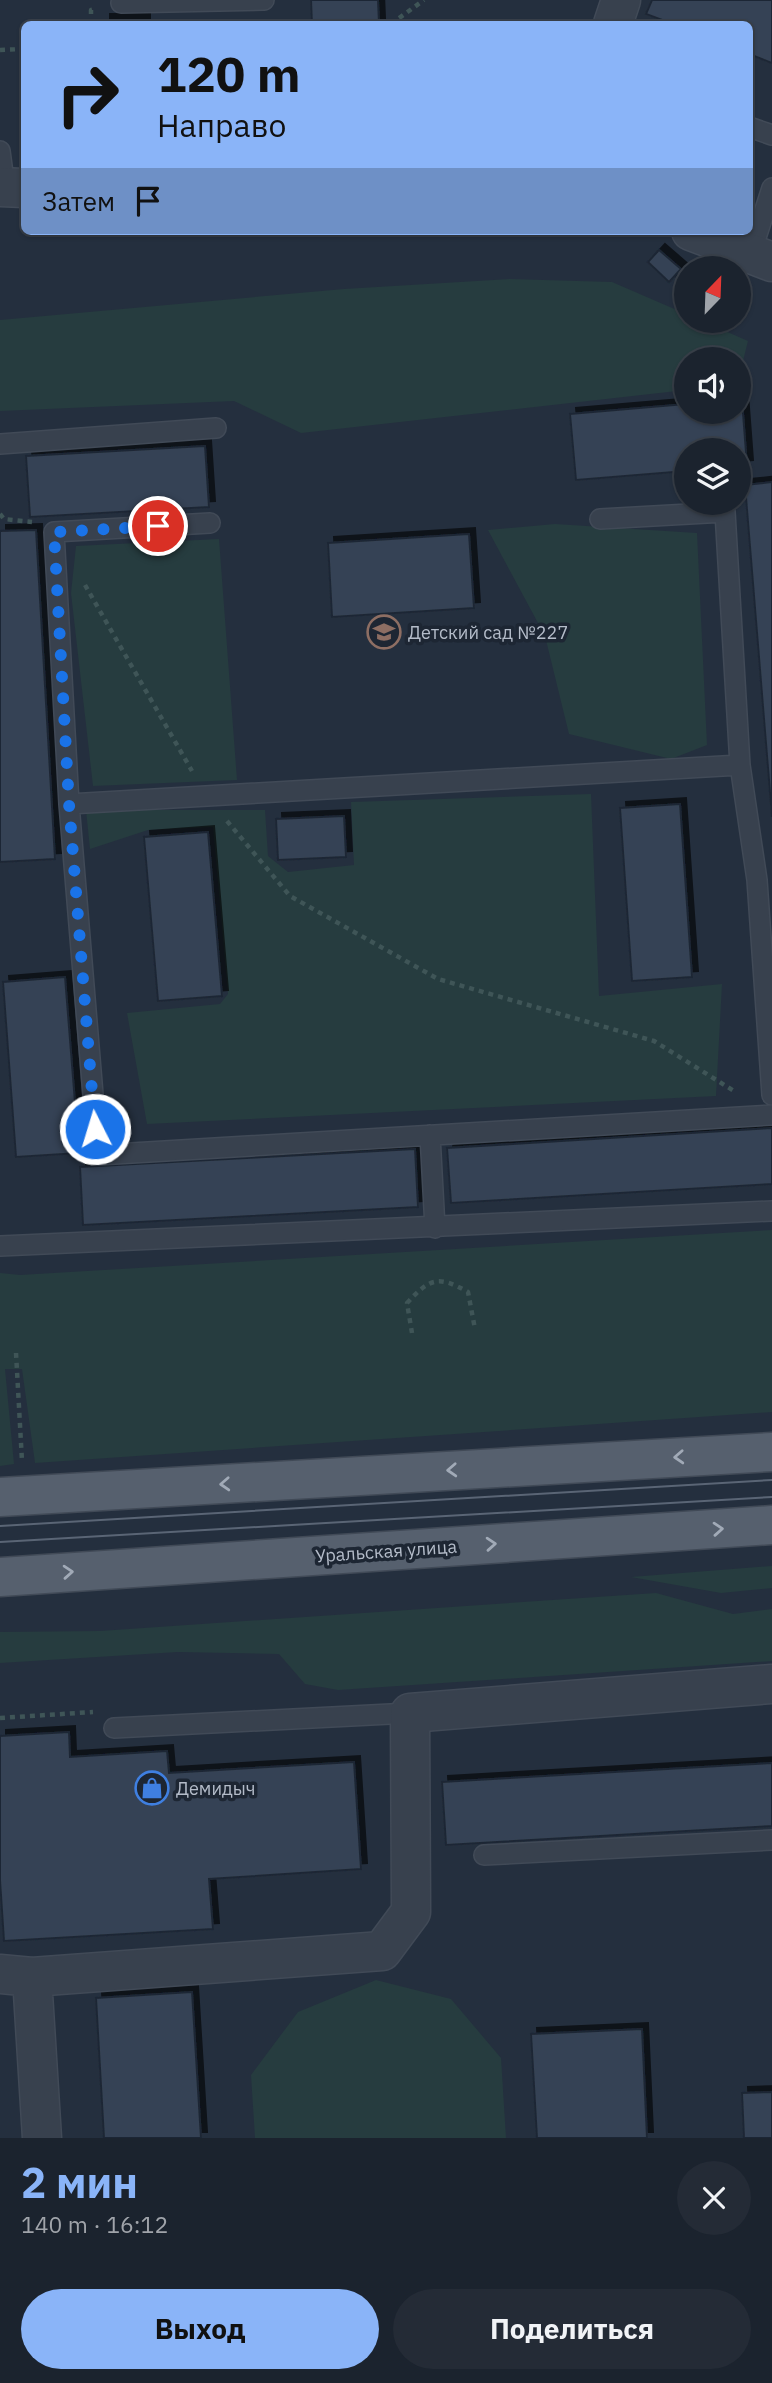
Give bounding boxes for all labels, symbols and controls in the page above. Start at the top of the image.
text: 120 m [157,42,301,105]
icon: right [42,49,133,140]
text: Направо [157,104,286,146]
icon: arrive [129,182,167,220]
text: Затем [42,184,115,218]
north arrow [674,256,751,332]
map controls [674,256,751,515]
button: sound [674,347,751,424]
button: layers [674,438,751,515]
pin [128,496,188,556]
icon: arrive [139,507,177,545]
school or university icon: Детский сад №227 [365,613,403,651]
place label: Детский сад №227 [408,621,568,644]
position arrow [58,1092,132,1166]
one-way arrow [674,1449,685,1464]
one-way arrow [447,1463,458,1478]
one-way arrow [219,1476,230,1491]
one-way arrow [712,1522,723,1537]
street label: Уральская улица [314,1535,458,1567]
one-way arrow [485,1537,496,1552]
one-way arrow [63,1565,74,1580]
shop icon: Демидыч [133,1769,171,1807]
place label: Демидыч [176,1777,255,1800]
text: 2 мин [21,2155,138,2210]
button: close [677,2161,751,2235]
text: 140 m · 16:12 [21,2209,168,2239]
button: Выход [21,2289,379,2369]
button: Поделиться [393,2289,751,2369]

